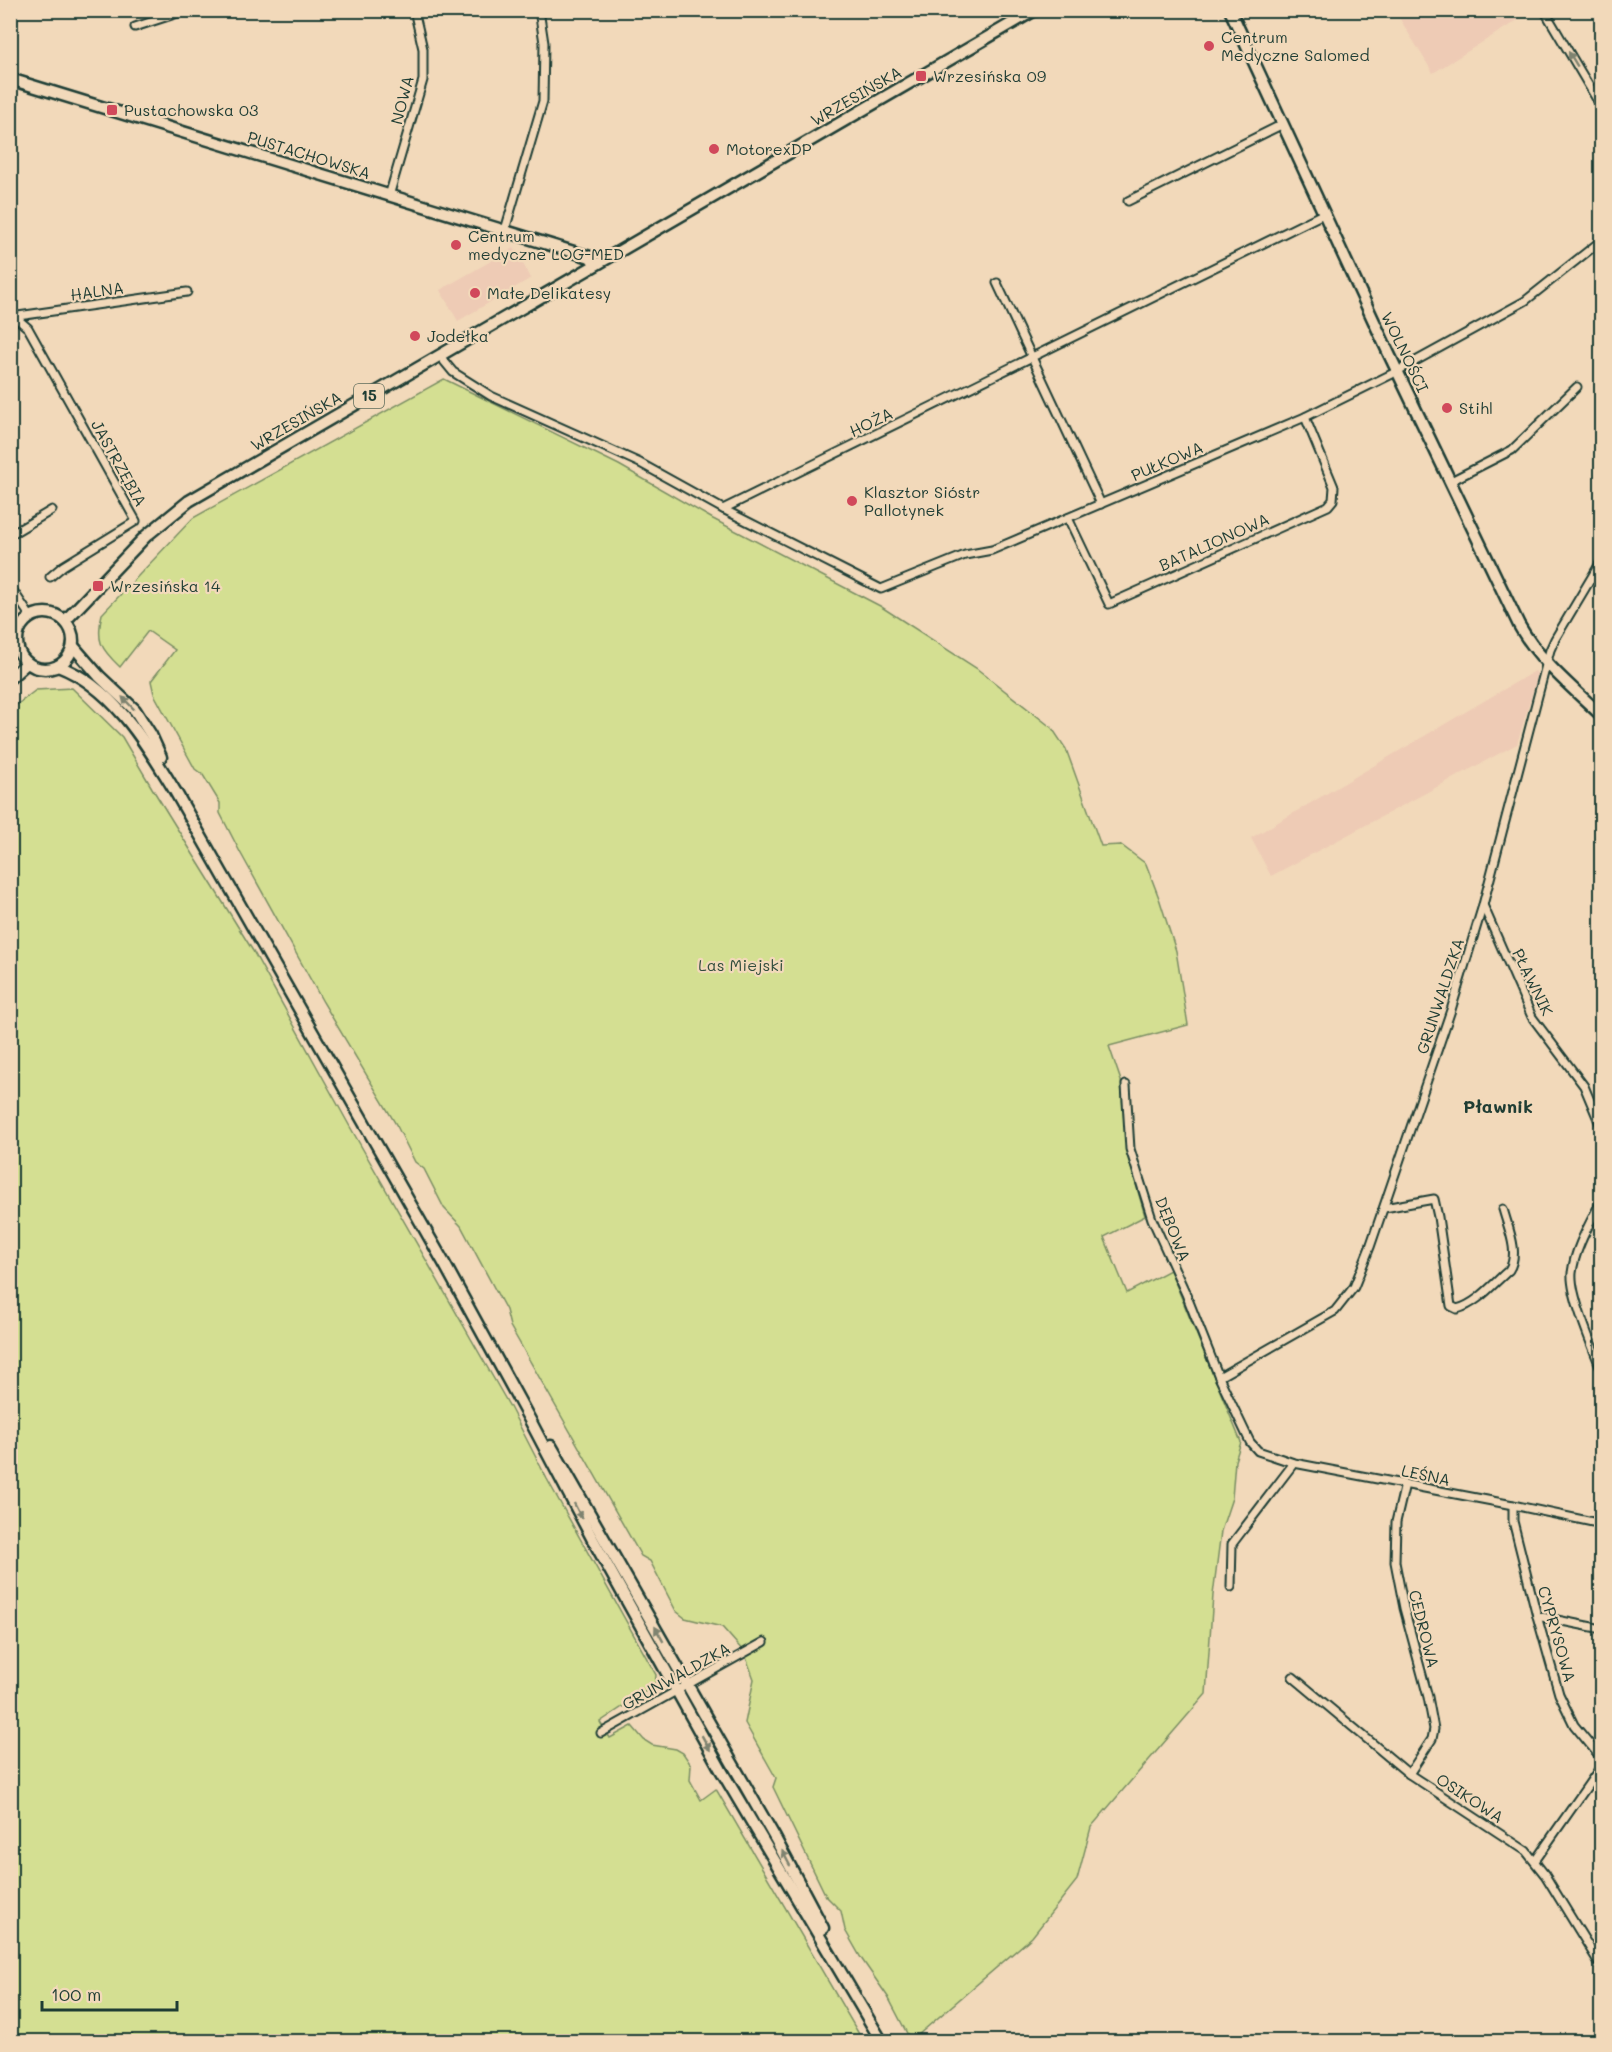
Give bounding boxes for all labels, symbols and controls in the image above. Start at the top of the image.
place label: Centrum Medyczne Salomed [1221,26,1370,65]
marker: Centrum Medyczne Salomed [1202,39,1216,53]
one-way arrow [1567,51,1578,67]
street label: WRZESIŃSKA [806,61,905,130]
place label: Wrzesińska 09 [933,65,1046,86]
marker: Wrzesińska 09 [914,69,928,83]
street label: NOWA [385,73,418,126]
place label: Pustachowska 03 [124,99,258,120]
marker: Pustachowska 03 [105,103,119,117]
street label: PUSTACHOWSKA [245,126,373,183]
place label: MotorexDP [726,138,812,159]
marker: MotorexDP [707,142,721,156]
place label: Centrum medyczne LOG-MED [468,225,624,264]
marker: Centrum medyczne LOG-MED [449,238,463,252]
street label: HALNA [69,276,125,305]
place label: Małe Delikatesy [487,282,611,303]
marker: Małe Delikatesy [468,286,482,300]
street label: WOLNOŚCI [1377,308,1434,396]
place label: Jodełka [427,325,489,346]
marker: Jodełka [408,329,422,343]
road number: 15 [354,384,384,408]
street label: WRZESIŃSKA [246,386,345,455]
place label: Stihl [1459,397,1493,418]
marker: Stihl [1440,401,1454,415]
street label: HOŻA [846,402,896,441]
street label: JASTRZĘBIA [87,416,152,510]
street label: PUŁKOWA [1128,436,1206,485]
place label: Klasztor Sióstr Pallotynek [864,481,980,520]
marker: Klasztor Sióstr Pallotynek [845,494,859,508]
street label: BATALIONOWA [1155,508,1272,575]
place label: Wrzesińska 14 [110,575,221,596]
marker: Wrzesińska 14 [91,579,105,593]
one-way arrow [121,696,135,710]
street label: GRUNWALDZKA [1411,935,1468,1056]
street label: PŁAWNIK [1508,945,1559,1019]
park label: Las Miejski [698,954,784,975]
district label: Pławnik [1463,1094,1533,1118]
street label: DĘBOWA [1151,1193,1196,1264]
street label: LEŚNA [1400,1459,1452,1490]
one-way arrow [573,1503,582,1520]
street label: CYPRYSOWA [1534,1583,1581,1684]
street label: CEDROWA [1405,1588,1444,1670]
one-way arrow [654,1625,664,1642]
street label: GRUNWALDZKA [618,1637,734,1714]
one-way arrow [701,1735,711,1752]
street label: OSIKOWA [1433,1768,1508,1827]
one-way arrow [781,1849,791,1866]
scale bar [42,1974,177,2012]
text: 100 m [51,1982,101,2006]

